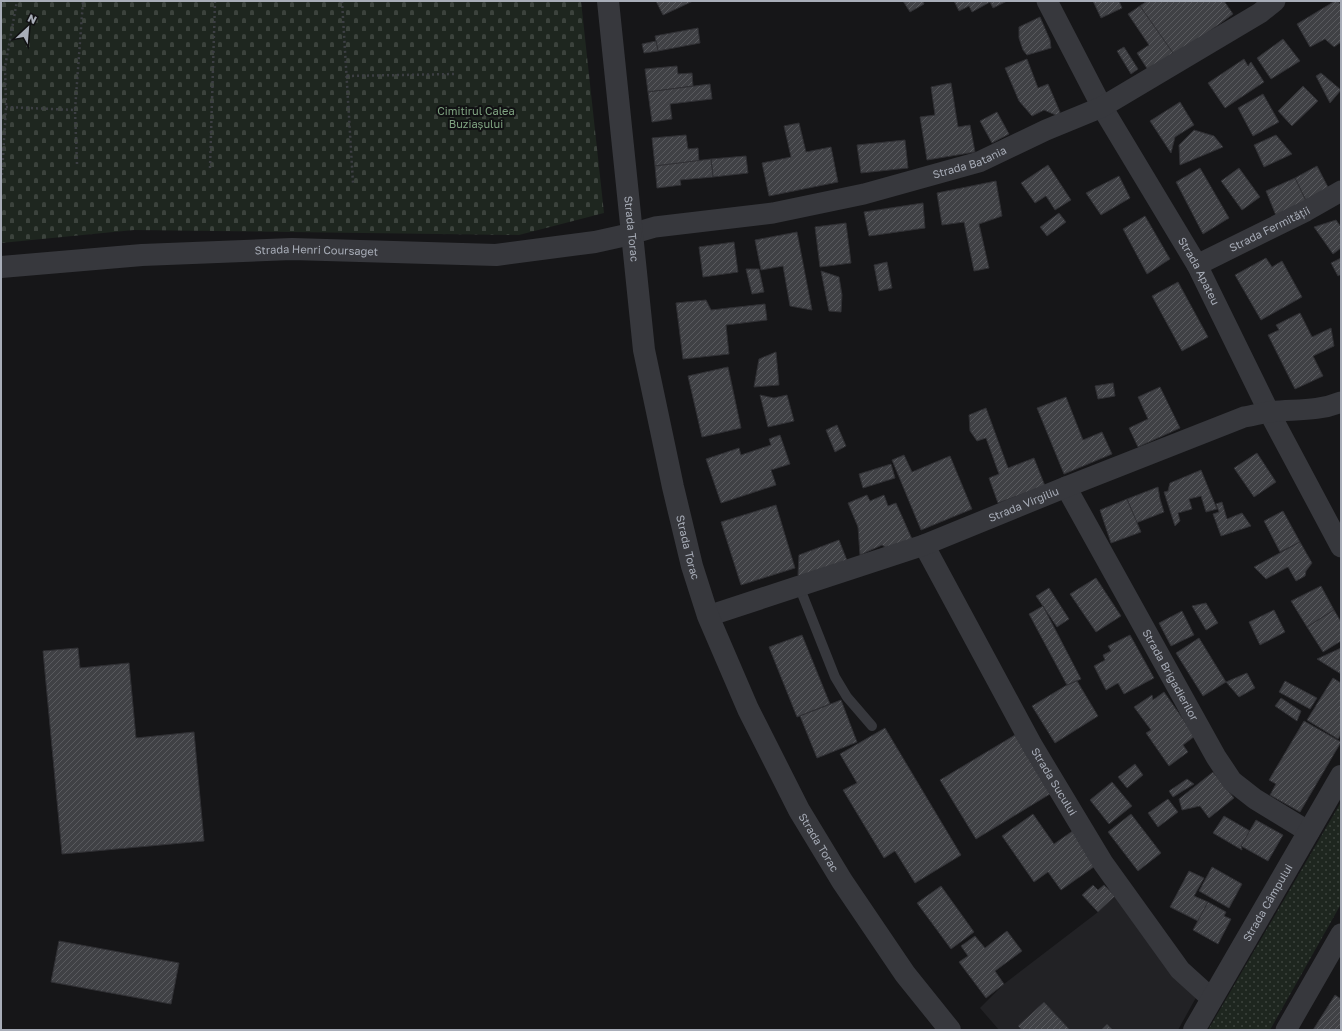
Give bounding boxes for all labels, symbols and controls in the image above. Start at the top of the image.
north arrow [8,8,48,48]
text: N [26,11,39,26]
park label: Cimitirul Calea Buziașului [437,104,515,131]
street label: Strada Batania [931,143,1008,181]
street label: Strada Torac [622,195,642,262]
street label: Strada Fermității [1227,203,1312,254]
street label: Strada Apateu [1176,235,1223,307]
street label: Strada Henri Coursaget [254,242,378,258]
street label: Strada Virgiliu [986,484,1061,524]
street label: Strada Torac [674,514,703,581]
street label: Strada Brigadierilor [1140,627,1202,723]
street label: Strada Sucului [1029,745,1080,818]
street label: Strada Torac [796,811,842,874]
street label: Strada Câmpului [1240,861,1295,944]

